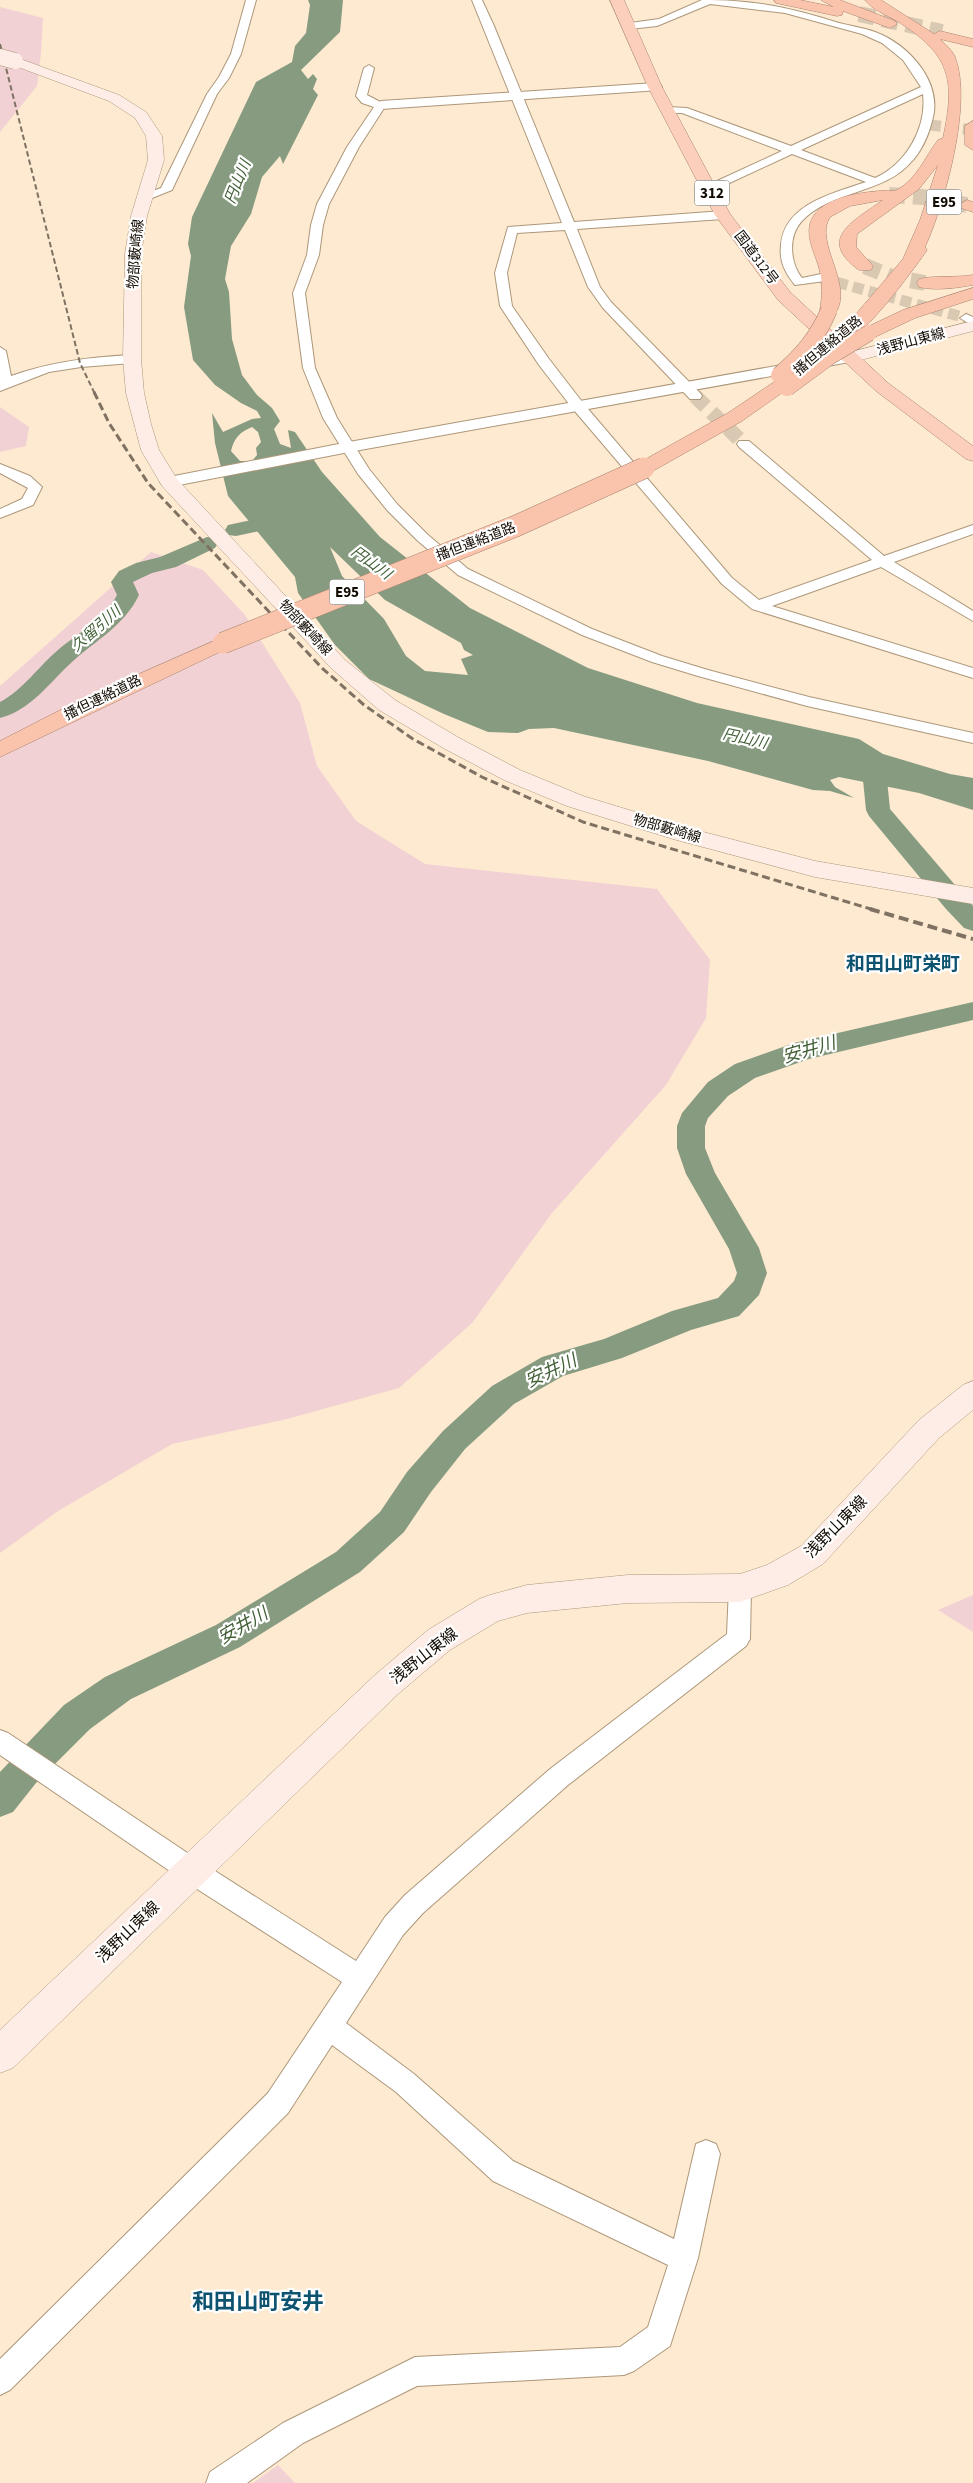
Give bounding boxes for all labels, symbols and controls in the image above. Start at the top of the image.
water label: 円山川 [220,155,257,207]
road number: 312 [694,180,730,206]
road number: E95 [926,190,962,214]
street label: 物部藪崎線 [123,218,149,290]
street label: 国道312号 [729,227,783,289]
street label: 播但連絡道路 [789,311,867,381]
street label: 浅野山東線 [875,323,947,361]
street label: 播但連絡道路 [433,518,519,566]
water label: 円山川 [347,541,397,586]
road number: E95 [330,580,364,604]
street label: 物部藪崎線 [274,596,336,660]
water label: 久留引川 [66,600,127,657]
street label: 播但連絡道路 [61,671,145,725]
water label: 円山川 [721,724,771,755]
street label: 物部藪崎線 [631,810,703,848]
district label: 和田山町栄町 [846,951,960,978]
water label: 安井川 [780,1030,840,1069]
water label: 安井川 [521,1347,583,1394]
street label: 浅野山東線 [800,1491,872,1563]
water label: 安井川 [213,1601,274,1650]
street label: 浅野山東線 [386,1623,462,1689]
street label: 浅野山東線 [92,1896,164,1968]
district label: 和田山町安井 [192,2286,324,2318]

